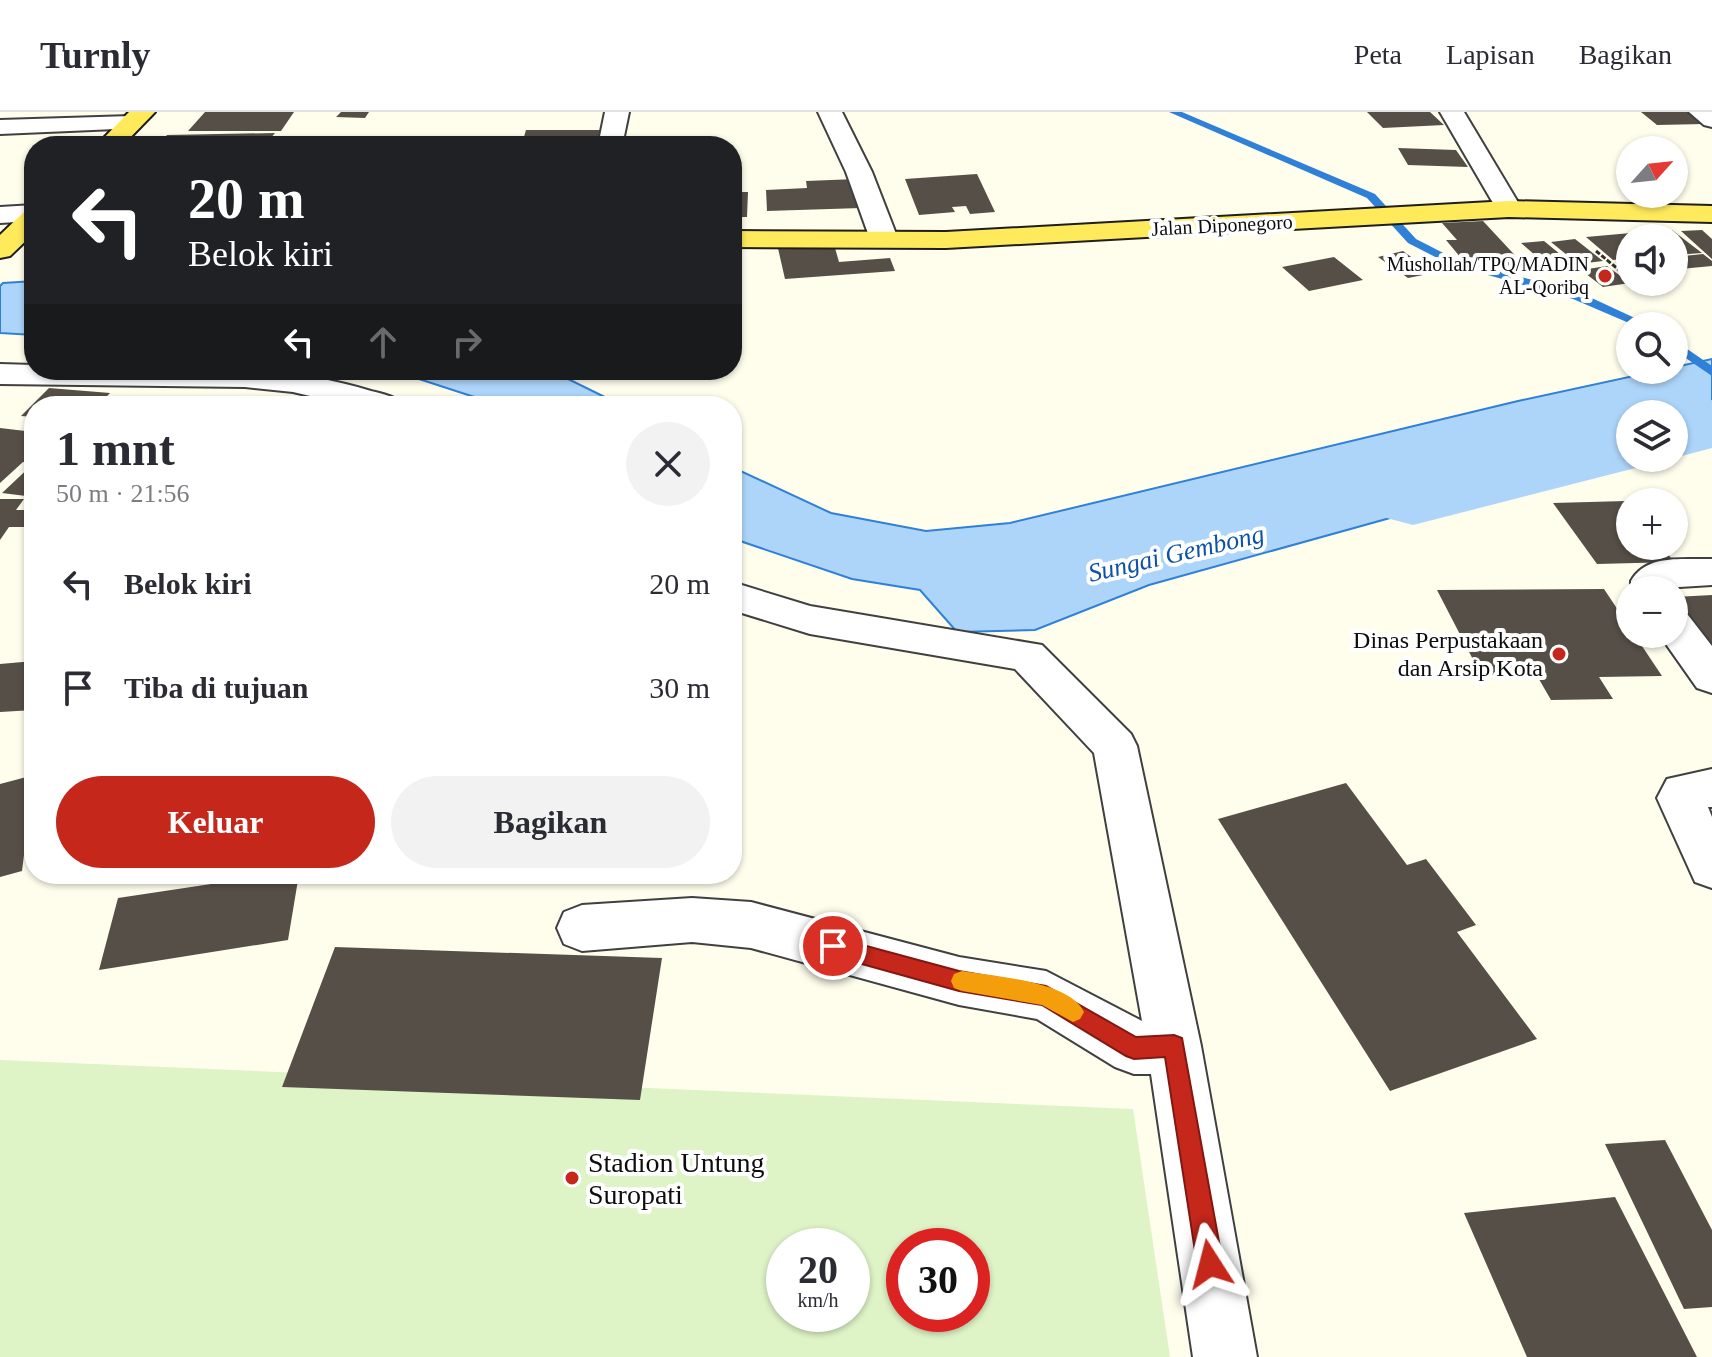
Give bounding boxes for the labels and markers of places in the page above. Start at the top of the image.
place label: Mushollah/TPQ/MADIN AL-Qoribq [1387,253,1589,299]
marker: Mushollah/TPQ/MADIN AL-Qoribq [1596,267,1614,285]
place label: Dinas Perpustakaan dan Arsip Kota [1353,627,1543,681]
marker: Dinas Perpustakaan dan Arsip Kota [1550,645,1568,663]
pin [799,912,867,980]
place label: Stadion Untung Suropati [588,1147,765,1210]
marker: Stadion Untung Suropati [563,1169,581,1187]

